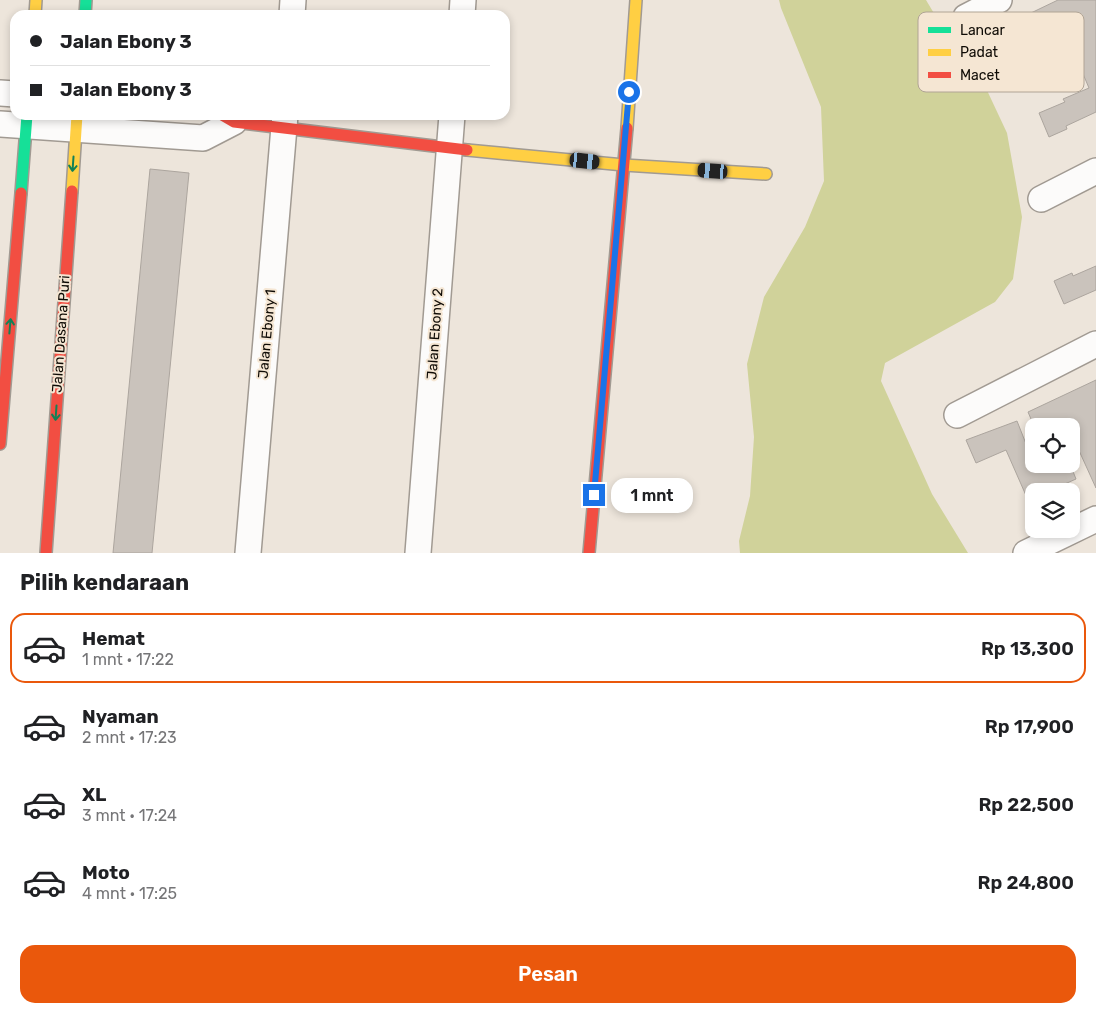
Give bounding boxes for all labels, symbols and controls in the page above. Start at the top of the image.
legend [918,12,1084,92]
text: Lancar [960,22,1006,39]
text: Jalan Ebony 3 [60,30,192,53]
text: Padat [960,44,999,61]
text: Macet [960,67,1000,84]
text: Jalan Ebony 3 [60,78,192,101]
route start [618,81,640,103]
car [569,152,600,170]
one-way arrow [69,155,78,171]
car [697,162,728,180]
street label: Jalan Dasana Puri [48,275,74,393]
street label: Jalan Ebony 2 [423,288,447,380]
street label: Jalan Ebony 1 [255,289,279,379]
one-way arrow [5,318,15,334]
one-way arrow [51,405,60,421]
map controls [1025,418,1080,538]
button: locate [1025,418,1080,473]
callout: 1 mnt [612,478,694,512]
button: layers [1025,483,1080,538]
route end [583,484,605,506]
text: 1 mnt [631,486,673,505]
text: Pilih kendaraan [20,569,189,596]
icon: car [22,626,67,671]
text: Hemat [82,627,145,650]
text: Rp 13,300 [981,637,1074,660]
text: 1 mnt · 17:22 [82,650,174,669]
icon: car [22,704,67,749]
text: Nyaman [82,705,159,728]
text: Rp 17,900 [985,715,1074,738]
text: 2 mnt · 17:23 [82,728,177,747]
icon: car [22,782,67,827]
text: XL [82,783,106,806]
text: Rp 22,500 [978,793,1074,816]
text: 3 mnt · 17:24 [82,806,177,825]
icon: car [22,860,67,905]
text: Moto [82,861,130,884]
text: Rp 24,800 [978,871,1074,894]
text: 4 mnt · 17:25 [82,884,177,903]
button: Pesan [20,945,1076,1003]

